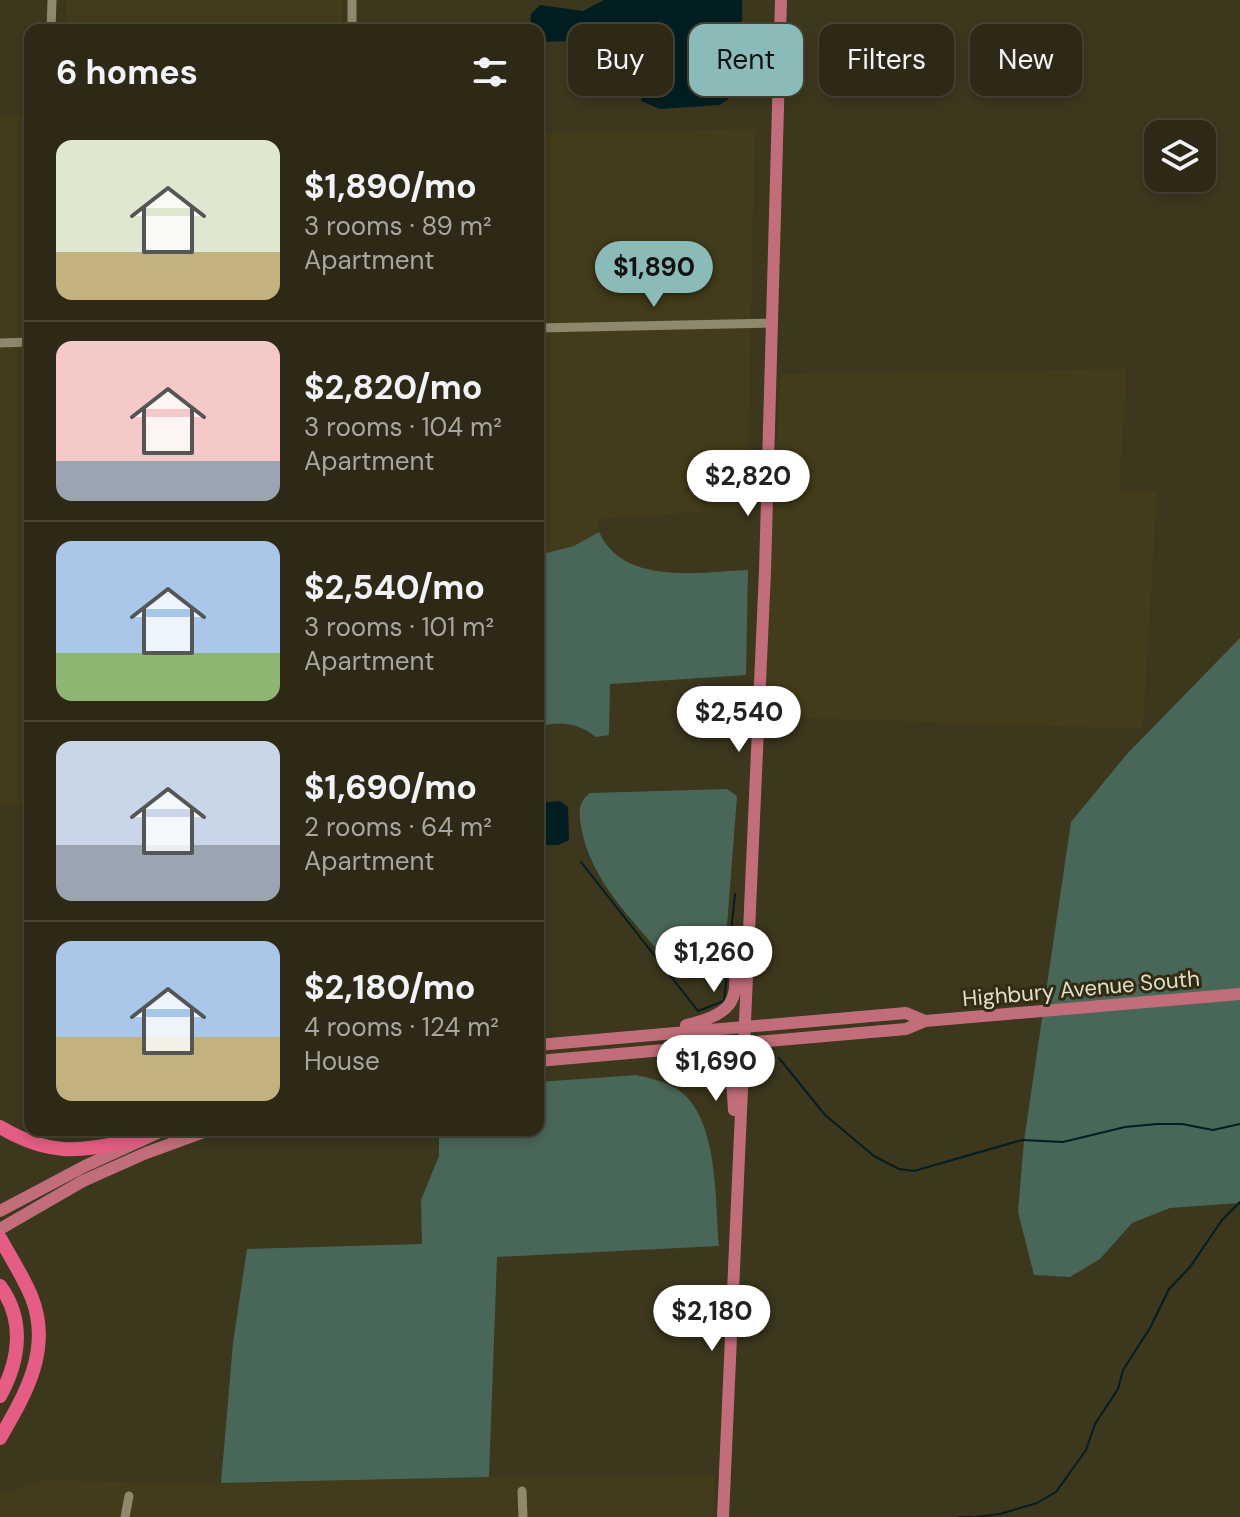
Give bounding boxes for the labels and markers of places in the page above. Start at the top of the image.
pin: $1,890 [589,241,719,309]
pin: $2,820 [683,450,813,518]
pin: $2,540 [674,686,804,754]
pin: $1,260 [649,926,779,994]
pin: $1,690 [651,1035,781,1103]
pin: $2,180 [647,1285,777,1353]

